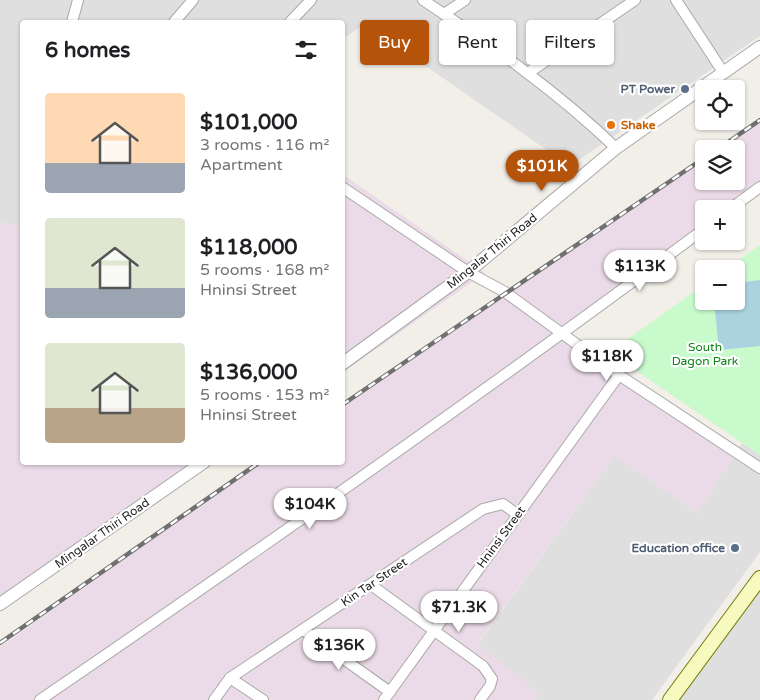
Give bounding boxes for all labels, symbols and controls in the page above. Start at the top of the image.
chip: Buy [360,20,429,65]
chip: Rent [439,20,516,65]
chip: Filters [526,20,614,65]
icon: filters [292,36,320,64]
text: 6 homes [45,38,130,63]
map controls [695,80,745,310]
button: locate [695,80,745,130]
place label: PT Power [621,82,675,96]
marker: PT Power [679,83,691,95]
text: $101,000 [200,110,298,135]
icon: home [85,113,145,173]
place label: Shake [621,118,656,132]
marker: Shake [605,119,617,131]
text: 3 rooms · 116 m² [200,135,329,155]
button: layers [695,140,745,190]
pin: $101K [507,150,577,192]
text: Apartment [200,155,283,175]
text: $101K [517,156,567,176]
button: + [695,200,745,250]
street label: Mingalar Thiri Road [444,210,540,292]
text: $118,000 [200,235,298,260]
icon: home [85,238,145,298]
pin: $113K [605,250,675,292]
text: $113K [615,256,665,276]
text: 5 rooms · 168 m² [200,260,329,280]
button: − [695,260,745,310]
text: Hninsi Street [200,280,297,300]
pin: $118K [572,340,642,382]
park label: South Dagon Park [672,340,739,368]
text: $118K [582,346,632,366]
text: $136,000 [200,360,298,385]
icon: home [85,363,145,423]
text: 5 rooms · 153 m² [200,385,329,405]
text: Hninsi Street [200,405,297,425]
pin: $104K [275,488,345,530]
text: $104K [285,494,335,514]
street label: Mingalar Thiri Road [52,495,152,571]
street label: Hninsi Street [474,503,528,571]
place label: Education office [632,541,725,555]
marker: Education office [729,542,741,554]
street label: Kin Tar Street [338,555,410,609]
pin: $71.3K [418,590,500,633]
text: $71.3K [432,597,486,617]
pin: $136K [304,628,374,671]
text: $136K [314,635,364,655]

